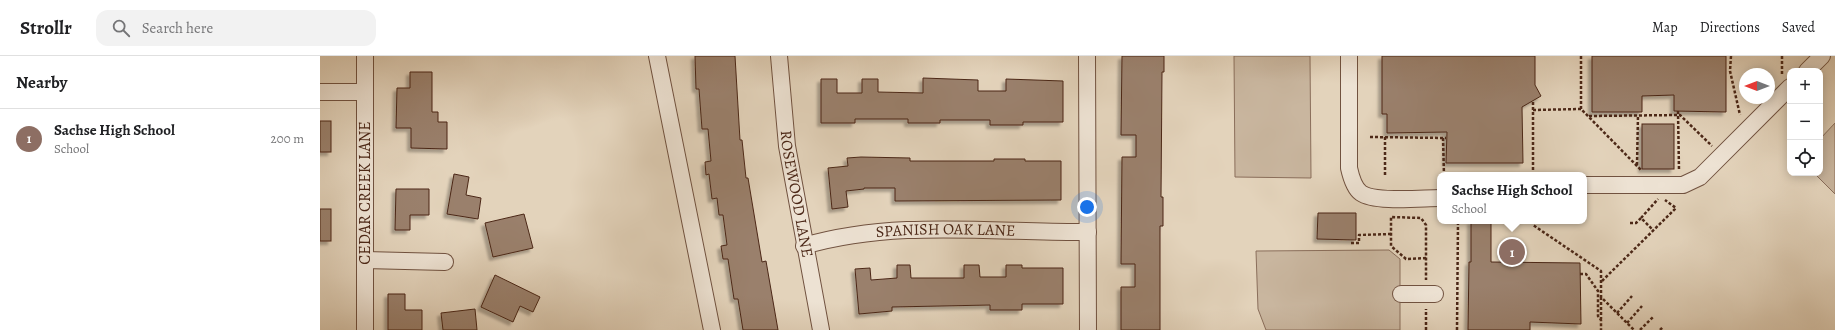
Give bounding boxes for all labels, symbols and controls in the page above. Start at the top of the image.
search box [96,10,376,46]
text: Strollr [20,15,72,41]
icon: search [110,17,132,39]
text: Search here [142,18,213,38]
text: Map [1652,18,1678,37]
text: Directions [1700,18,1760,37]
text: Saved [1782,18,1815,37]
north arrow [1739,68,1775,104]
map controls [1787,68,1823,176]
button: + [1787,68,1823,104]
text: Nearby [16,71,67,94]
button: − [1787,104,1823,140]
text: Sachse High School [54,120,175,140]
street label: CEDAR CREEK LANE [354,121,376,265]
street label: ROSEWOOD LANE [775,129,818,259]
text: 1 [27,130,31,147]
text: 200 m [271,130,304,147]
text: School [54,140,89,157]
button: locate [1787,140,1823,176]
popup [1437,172,1587,224]
text: Sachse High School [1451,180,1573,200]
your location [1077,197,1097,217]
text: School [1451,200,1487,217]
street label: SPANISH OAK LANE [875,218,1016,243]
pin: 1 [1499,237,1525,267]

